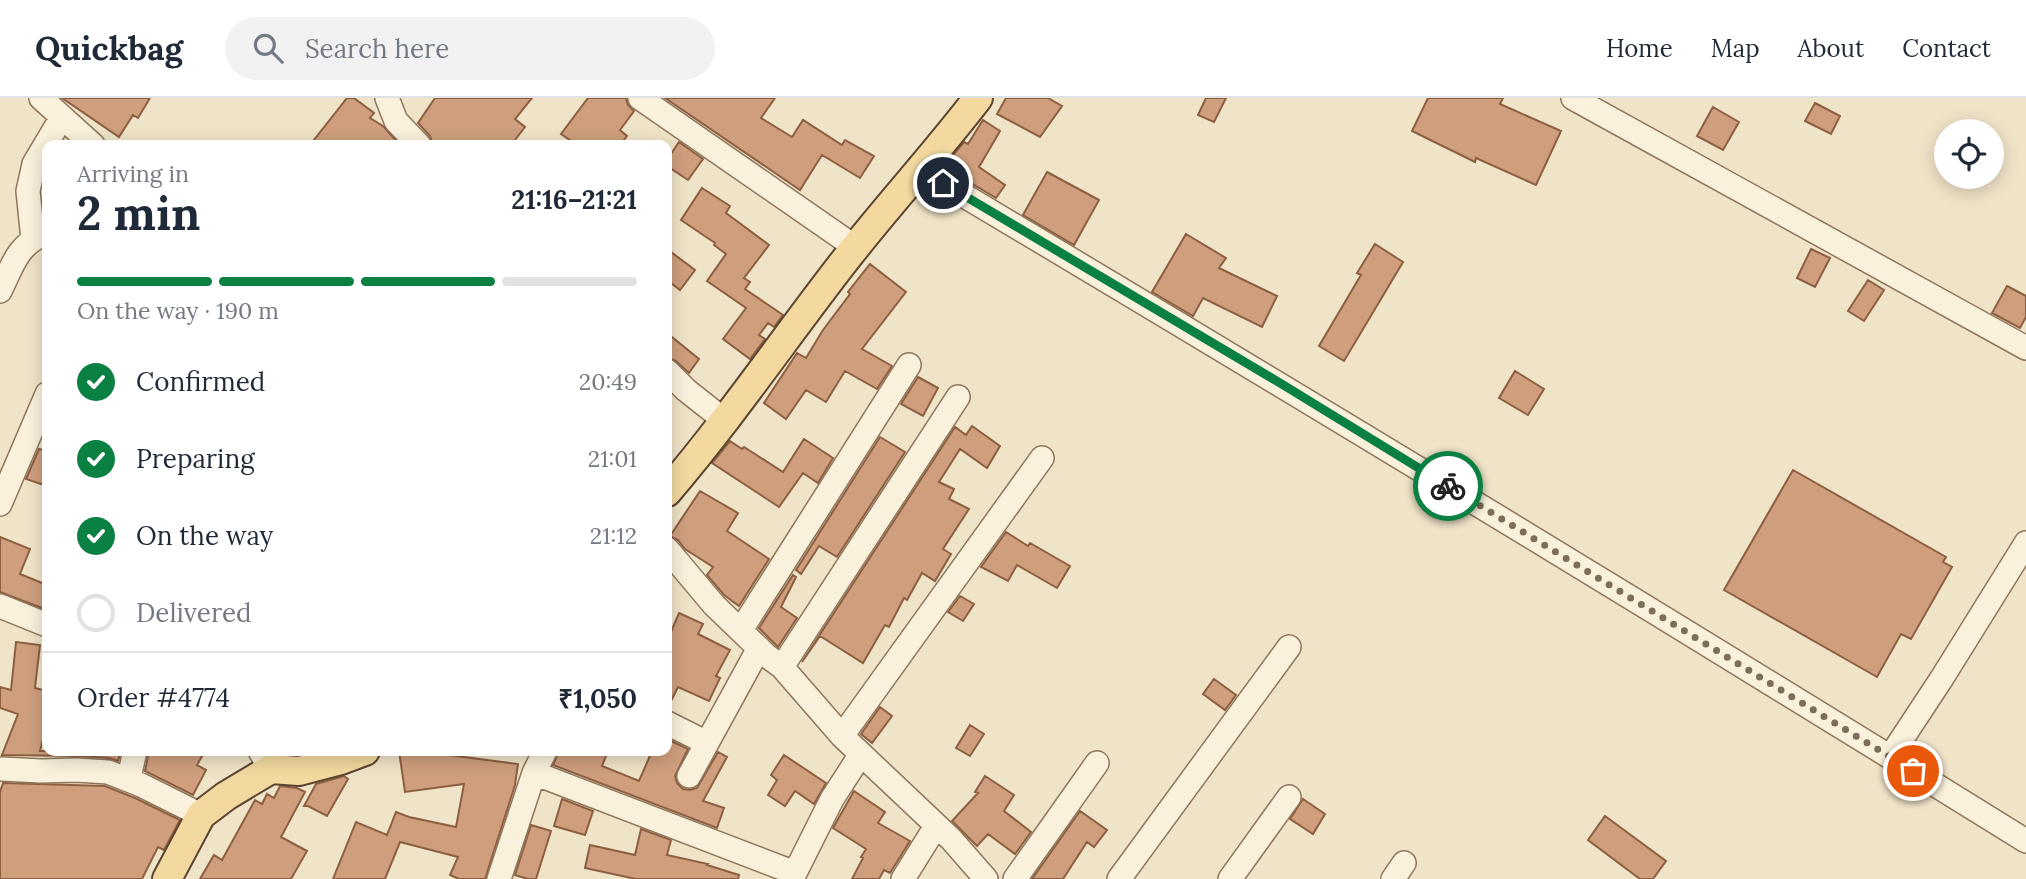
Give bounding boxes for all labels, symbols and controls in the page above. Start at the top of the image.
search box [225,17,715,80]
text: Quickbag [35,27,183,69]
icon: search [249,29,287,67]
text: Search here [305,32,449,65]
text: Home [1606,33,1673,64]
text: Map [1711,33,1760,64]
text: About [1798,33,1864,64]
text: Contact [1902,33,1991,64]
map controls [1934,119,2004,189]
button: locate [1934,119,2004,189]
pin [913,153,973,213]
text: Arriving in [77,159,189,188]
icon: home [924,164,962,202]
text: 21:16–21:21 [511,183,637,216]
text: 2 min [77,184,200,243]
text: On the way · 190 m [77,296,279,325]
icon: check [77,363,115,401]
text: Confirmed [136,365,265,398]
text: 20:49 [579,367,637,396]
icon: check [77,440,115,478]
text: Preparing [136,442,255,475]
text: 21:01 [588,444,637,473]
courier [1413,451,1483,521]
icon: bike [1429,467,1467,505]
icon: check [77,517,115,555]
text: On the way [136,519,273,552]
text: 21:12 [590,521,637,550]
text: Delivered [136,596,252,629]
text: Order #4774 [77,681,230,714]
text: ₹1,050 [558,682,637,715]
pin [1883,741,1943,801]
icon: bag [1894,752,1932,790]

